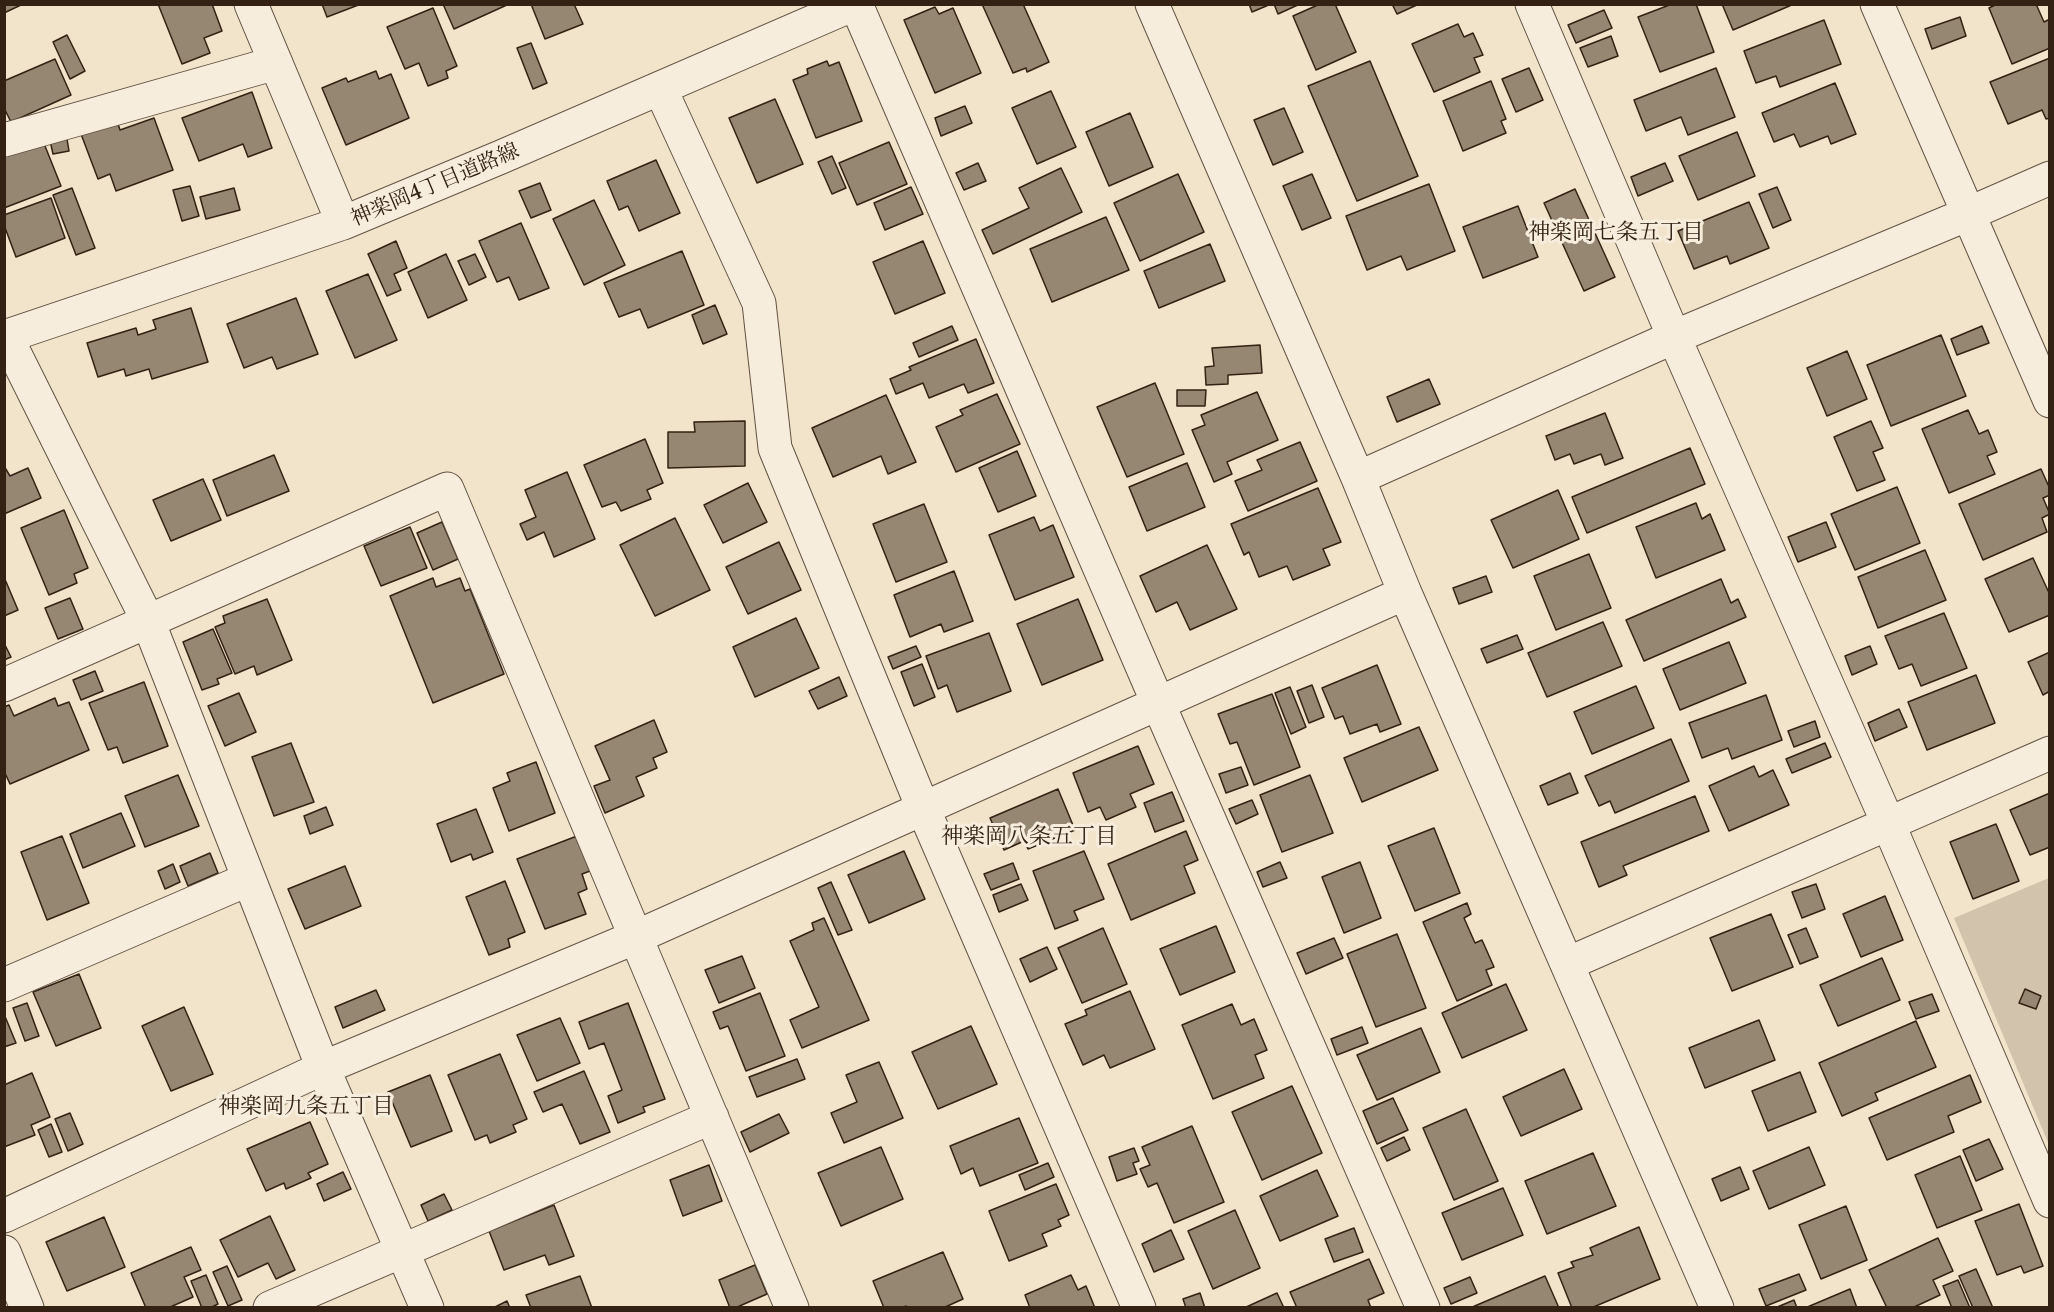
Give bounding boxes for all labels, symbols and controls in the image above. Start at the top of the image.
street label: 神楽岡4丁目道路線 [347,138,523,232]
district label: 神楽岡七条五丁目 [1528,220,1704,246]
district label: 神楽岡八条五丁目 [941,824,1117,850]
district label: 神楽岡九条五丁目 [218,1094,394,1120]

